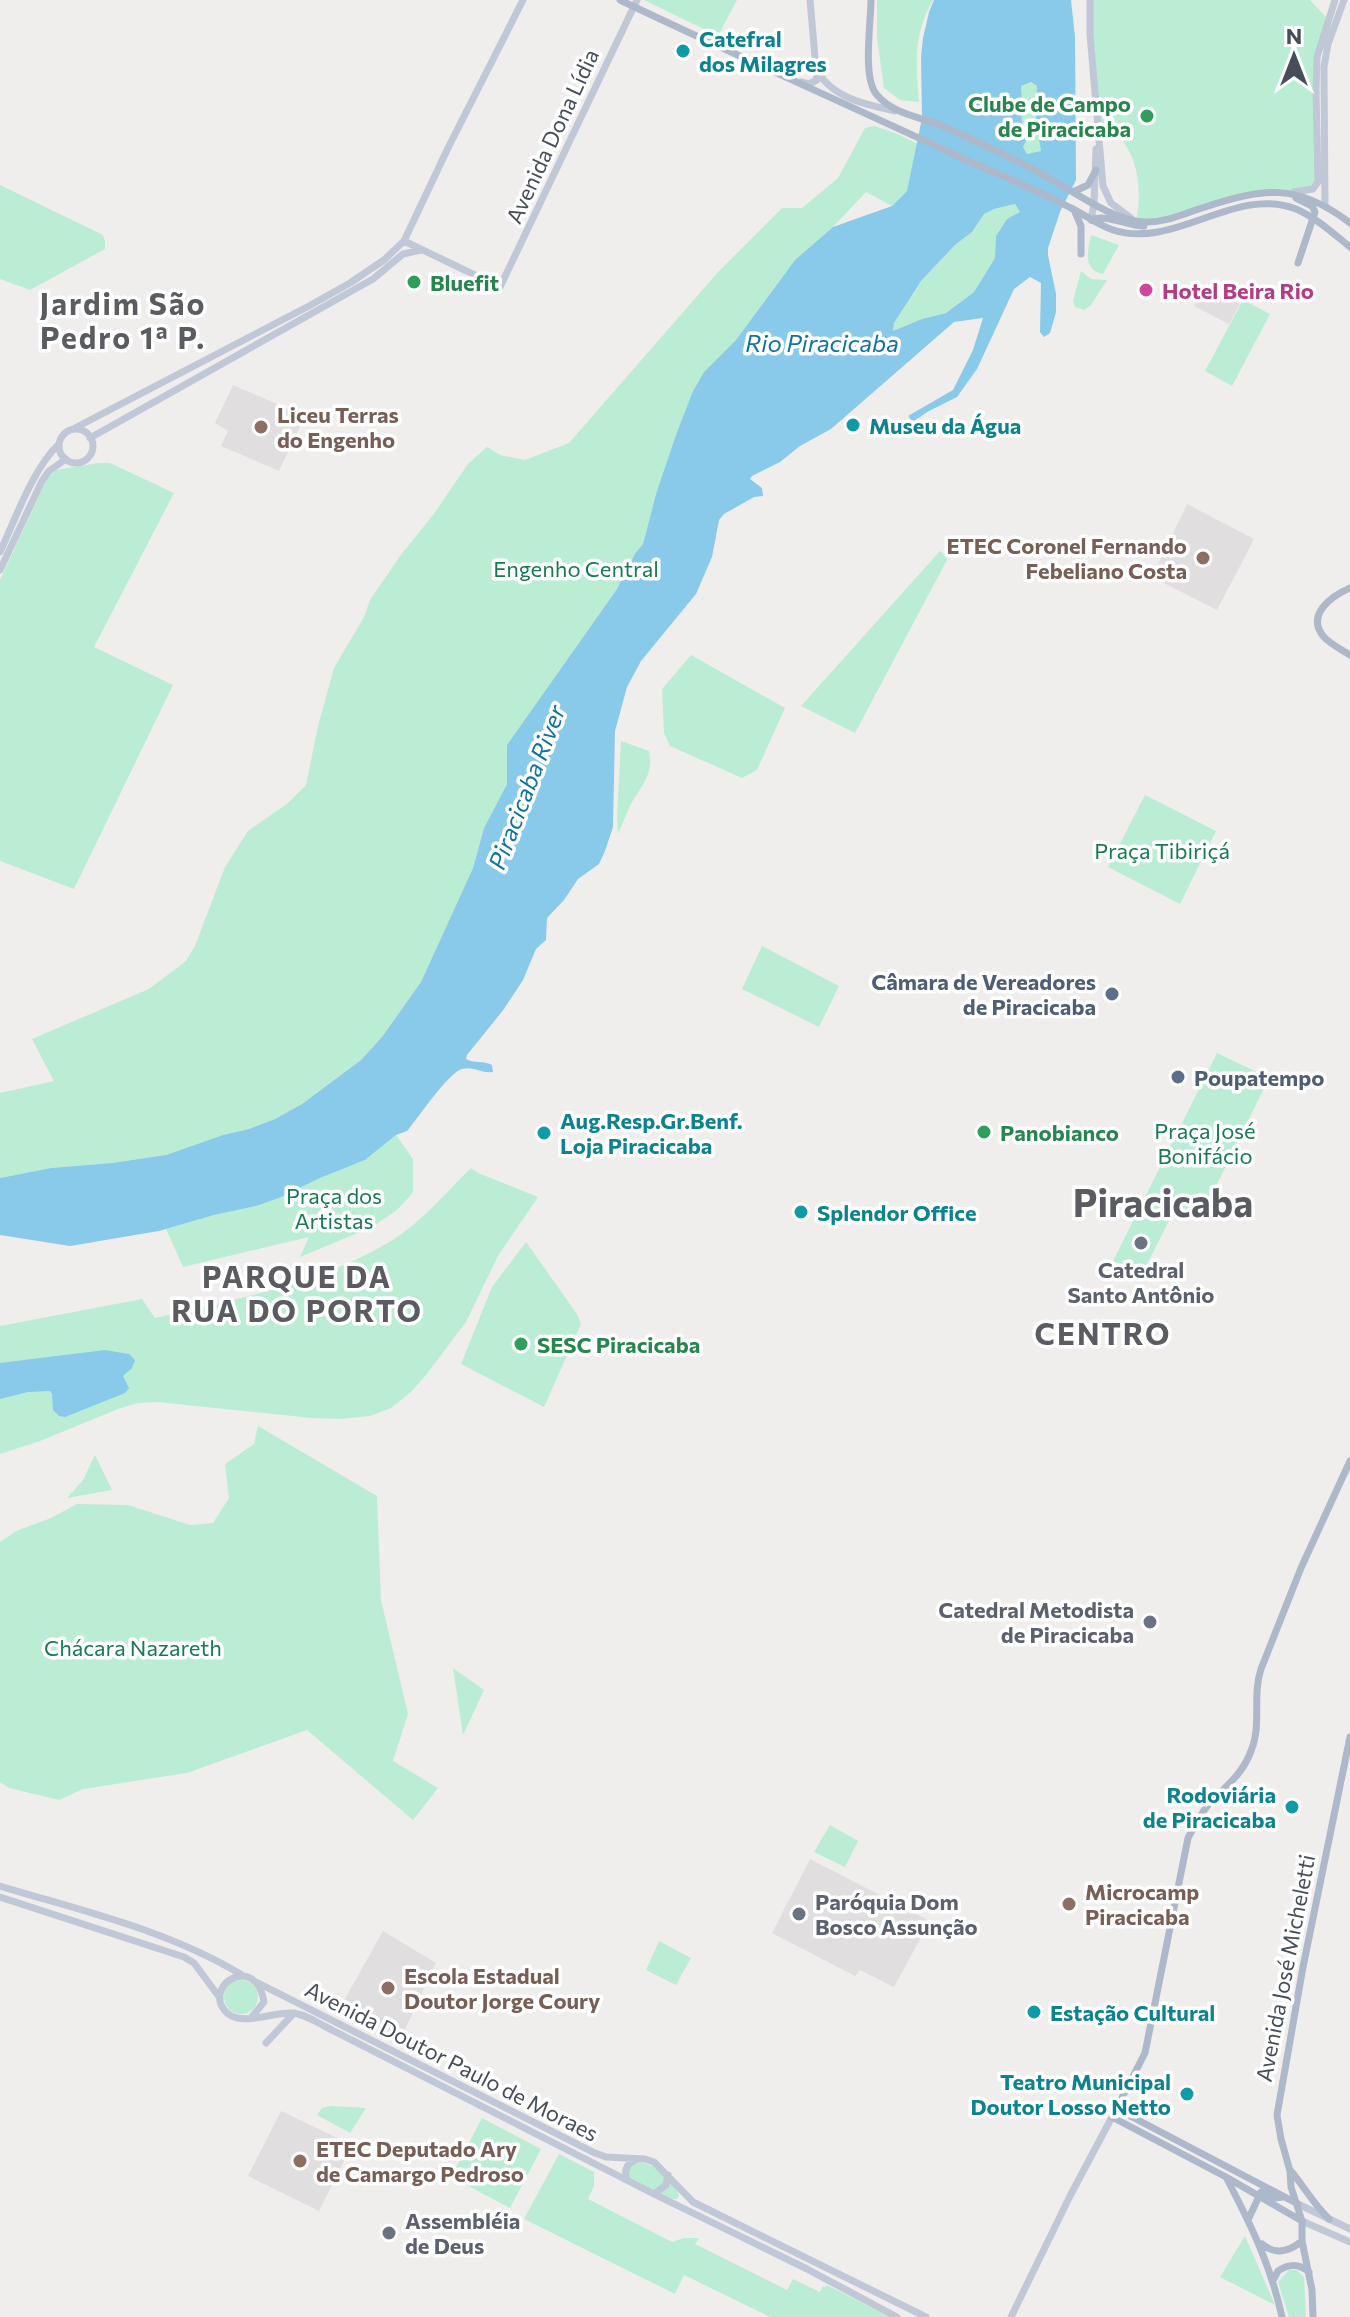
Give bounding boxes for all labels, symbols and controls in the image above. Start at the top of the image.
north arrow [1254,16,1334,96]
text: N [1286,22,1302,49]
place label: Catefral dos Milagres [699,25,827,77]
marker: Catefral dos Milagres [674,42,692,60]
street label: Avenida Dona Lídia [500,45,604,227]
place label: Clube de Campo de Piracicaba [968,90,1131,142]
marker: Clube de Campo de Piracicaba [1138,107,1156,125]
place label: Bluefit [430,269,499,296]
marker: Bluefit [405,273,423,291]
place label: Hotel Beira Rio [1162,277,1314,304]
marker: Hotel Beira Rio [1137,281,1155,299]
district label: Jardim São Pedro 1ª P. [40,284,206,355]
water label: Rio Piracicaba [745,328,899,357]
place label: Liceu Terras do Engenho [277,401,399,453]
place label: Museu da Água [869,412,1021,439]
marker: Museu da Água [844,416,862,434]
marker: Liceu Terras do Engenho [252,418,270,436]
place label: ETEC Coronel Fernando Febeliano Costa [947,532,1187,584]
marker: ETEC Coronel Fernando Febeliano Costa [1194,549,1212,567]
park label: Engenho Central [493,555,659,582]
water label: Piracicaba River [481,699,571,873]
park label: Praça Tibiriçá [1094,837,1230,864]
place label: Câmara de Vereadores de Piracicaba [871,968,1096,1020]
marker: Câmara de Vereadores de Piracicaba [1103,985,1121,1003]
place label: Poupatempo [1194,1064,1324,1091]
marker: Poupatempo [1169,1068,1187,1086]
place label: Aug.Resp.Gr.Benf. Loja Piracicaba [560,1107,743,1159]
park label: Praça José Bonifácio [1154,1117,1256,1169]
place label: Panobianco [1000,1119,1119,1146]
marker: Panobianco [975,1123,993,1141]
marker: Aug.Resp.Gr.Benf. Loja Piracicaba [535,1124,553,1142]
district label: Piracicaba [1073,1178,1253,1225]
park label: Praça dos Artistas [286,1182,382,1234]
place label: Splendor Office [817,1199,977,1226]
marker: Splendor Office [792,1203,810,1221]
marker: Catedral Santo Antônio [1132,1234,1150,1252]
place label: Catedral Santo Antônio [1068,1256,1214,1308]
district label: PARQUE DA RUA DO PORTO [171,1257,423,1328]
district label: CENTRO [1035,1314,1171,1351]
place label: SESC Piracicaba [537,1331,700,1358]
marker: SESC Piracicaba [512,1335,530,1353]
place label: Catedral Metodista de Piracicaba [938,1596,1134,1648]
marker: Catedral Metodista de Piracicaba [1141,1613,1159,1631]
park label: Chácara Nazareth [44,1634,222,1661]
place label: Rodoviária de Piracicaba [1143,1781,1276,1833]
marker: Rodoviária de Piracicaba [1283,1798,1301,1816]
street label: Avenida José Micheletti [1250,1852,1320,2084]
place label: Microcamp Piracicaba [1085,1878,1199,1930]
place label: Paróquia Dom Bosco Assunção [815,1888,978,1940]
marker: Microcamp Piracicaba [1060,1895,1078,1913]
marker: Paróquia Dom Bosco Assunção [790,1905,808,1923]
place label: Escola Estadual Doutor Jorge Coury [404,1962,600,2014]
street label: Avenida Doutor Paulo de Moraes [301,1975,603,2147]
marker: Escola Estadual Doutor Jorge Coury [379,1979,397,1997]
place label: Estação Cultural [1050,1999,1215,2026]
marker: Estação Cultural [1025,2003,1043,2021]
place label: Teatro Municipal Doutor Losso Netto [970,2068,1171,2120]
marker: Teatro Municipal Doutor Losso Netto [1178,2085,1196,2103]
place label: ETEC Deputado Ary de Camargo Pedroso [316,2135,524,2187]
marker: ETEC Deputado Ary de Camargo Pedroso [291,2152,309,2170]
place label: Assembléia de Deus [405,2207,520,2259]
marker: Assembléia de Deus [380,2224,398,2242]

